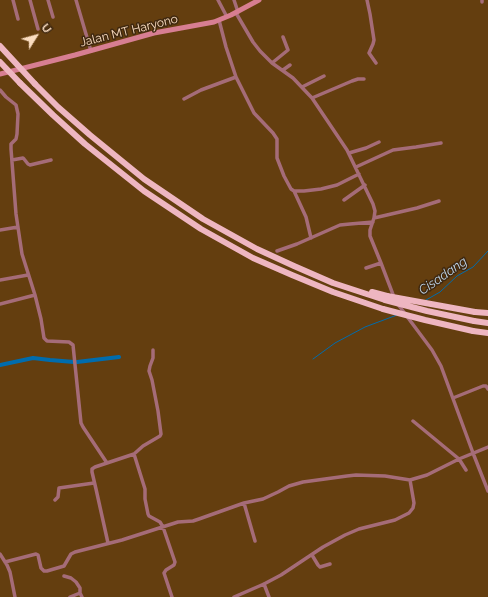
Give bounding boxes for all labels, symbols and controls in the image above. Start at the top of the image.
street label: Jalan MT Haryono [79,12,179,50]
north arrow [16,16,56,56]
text: U [38,21,54,36]
water label: Cisadang [416,254,470,298]

